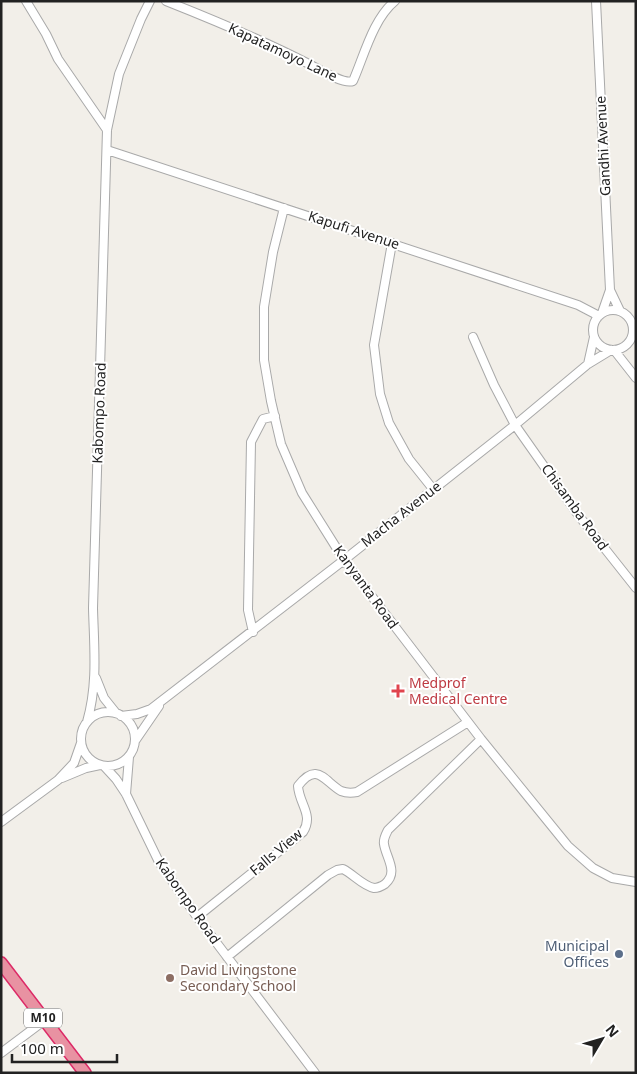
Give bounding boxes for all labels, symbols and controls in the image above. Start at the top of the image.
street label: Kapatamoyo Lane [226,18,341,85]
street label: Gandhi Avenue [590,95,615,197]
street label: Kapufi Avenue [306,206,402,253]
street label: Kabompo Road [87,362,110,464]
street label: Chisamba Road [538,460,613,554]
street label: Macha Avenue [357,476,445,551]
street label: Kanyanta Road [330,541,403,632]
place label: Medprof Medical Centre [409,673,508,708]
marker: Medprof Medical Centre [391,684,405,698]
street label: Falls View [245,824,306,879]
street label: Kabompo Road [152,854,225,948]
place label: Municipal Offices [545,936,609,971]
marker: Municipal Offices [613,948,625,960]
place label: David Livingstone Secondary School [180,960,297,995]
marker: David Livingstone Secondary School [164,972,176,984]
road number: M10 [24,1008,62,1028]
north arrow [577,1014,627,1064]
text: N [602,1020,624,1041]
scale bar [12,1032,118,1064]
text: 100 m [20,1038,64,1058]

